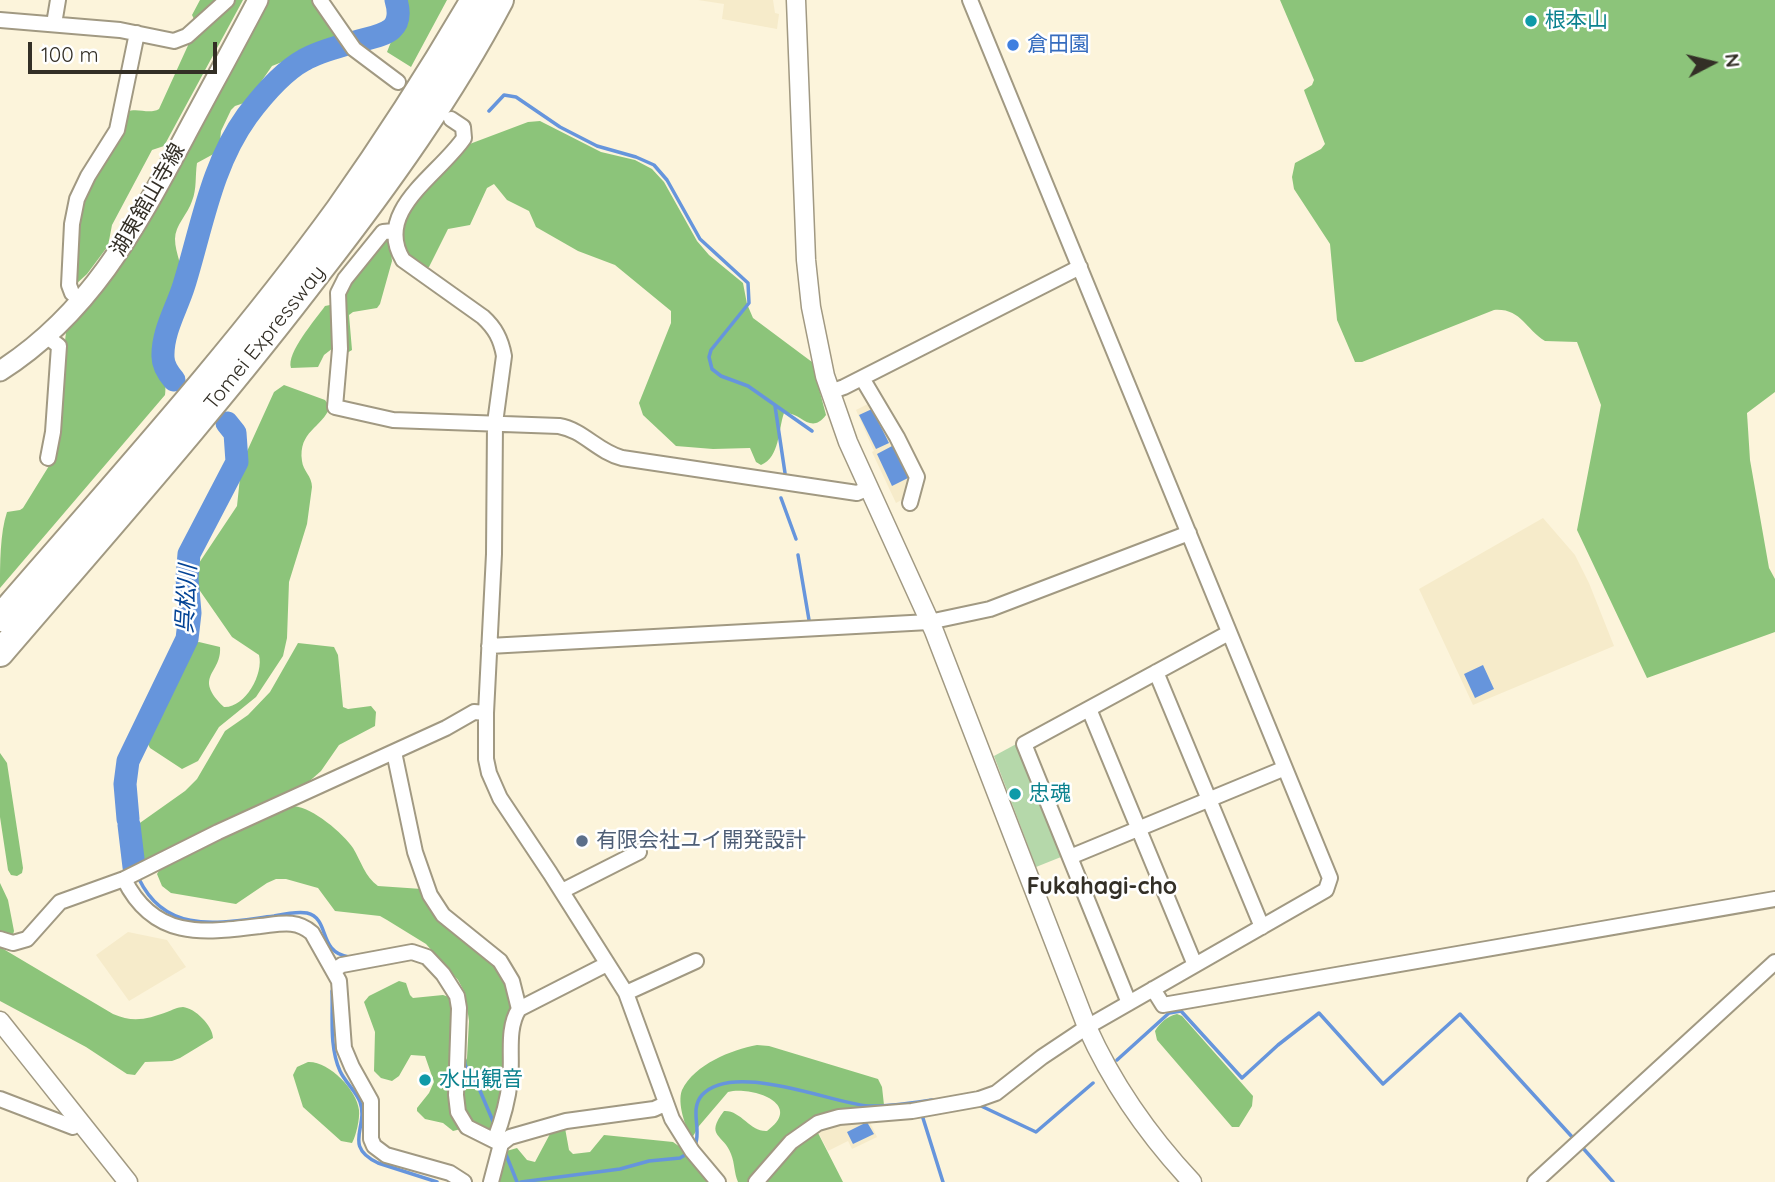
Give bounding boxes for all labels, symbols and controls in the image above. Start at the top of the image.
place label: 根本山 [1545,8,1608,34]
marker: 根本山 [1523,13,1539,29]
scale bar [32,28,220,72]
north arrow [1677,28,1747,98]
place label: 倉田園 [1027,32,1090,58]
marker: 倉田園 [1005,37,1021,53]
text: 100 m [41,41,99,67]
text: N [1720,52,1746,69]
street label: 湖東舘山寺線 [106,139,190,261]
street label: Tomei Expressway [199,261,331,415]
water label: 呉松川 [171,564,203,634]
place label: 忠魂 [1029,781,1071,807]
marker: 忠魂 [1007,786,1023,802]
place label: 有限会社ユイ開発設計 [596,828,806,854]
marker: 有限会社ユイ開発設計 [574,833,590,849]
district label: Fukahagi-cho [1027,873,1177,901]
place label: 水出観音 [439,1067,523,1093]
marker: 水出観音 [417,1072,433,1088]

